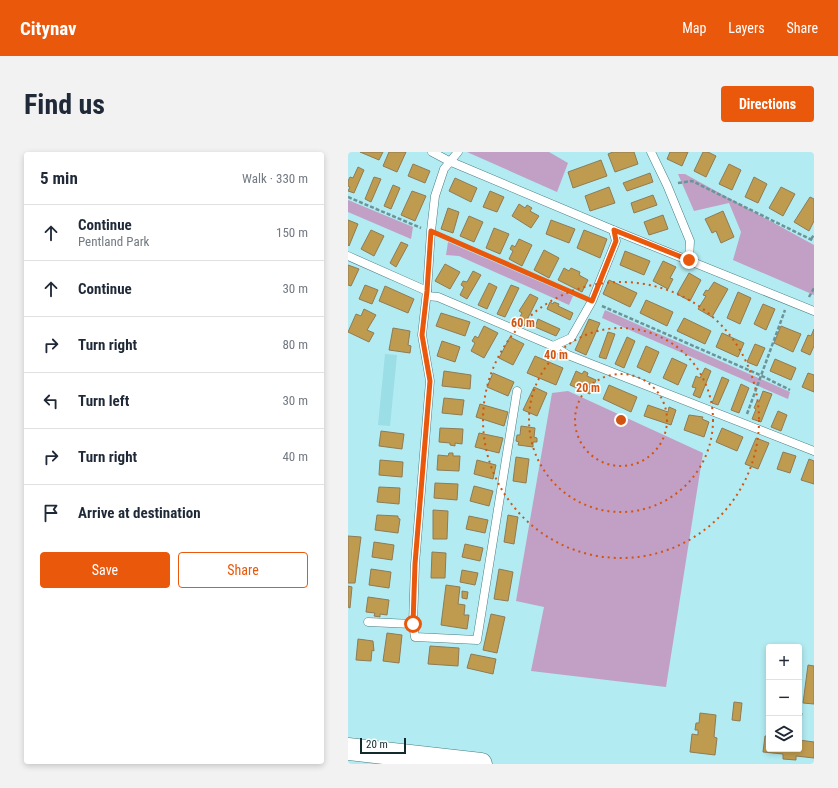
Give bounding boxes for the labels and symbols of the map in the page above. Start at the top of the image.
route end [680,251,698,269]
text: 60 m [511,316,535,330]
text: 40 m [544,348,568,362]
text: 20 m [576,381,600,395]
centre of rings [614,413,628,427]
route start [404,615,422,633]
scale bar [360,736,406,755]

